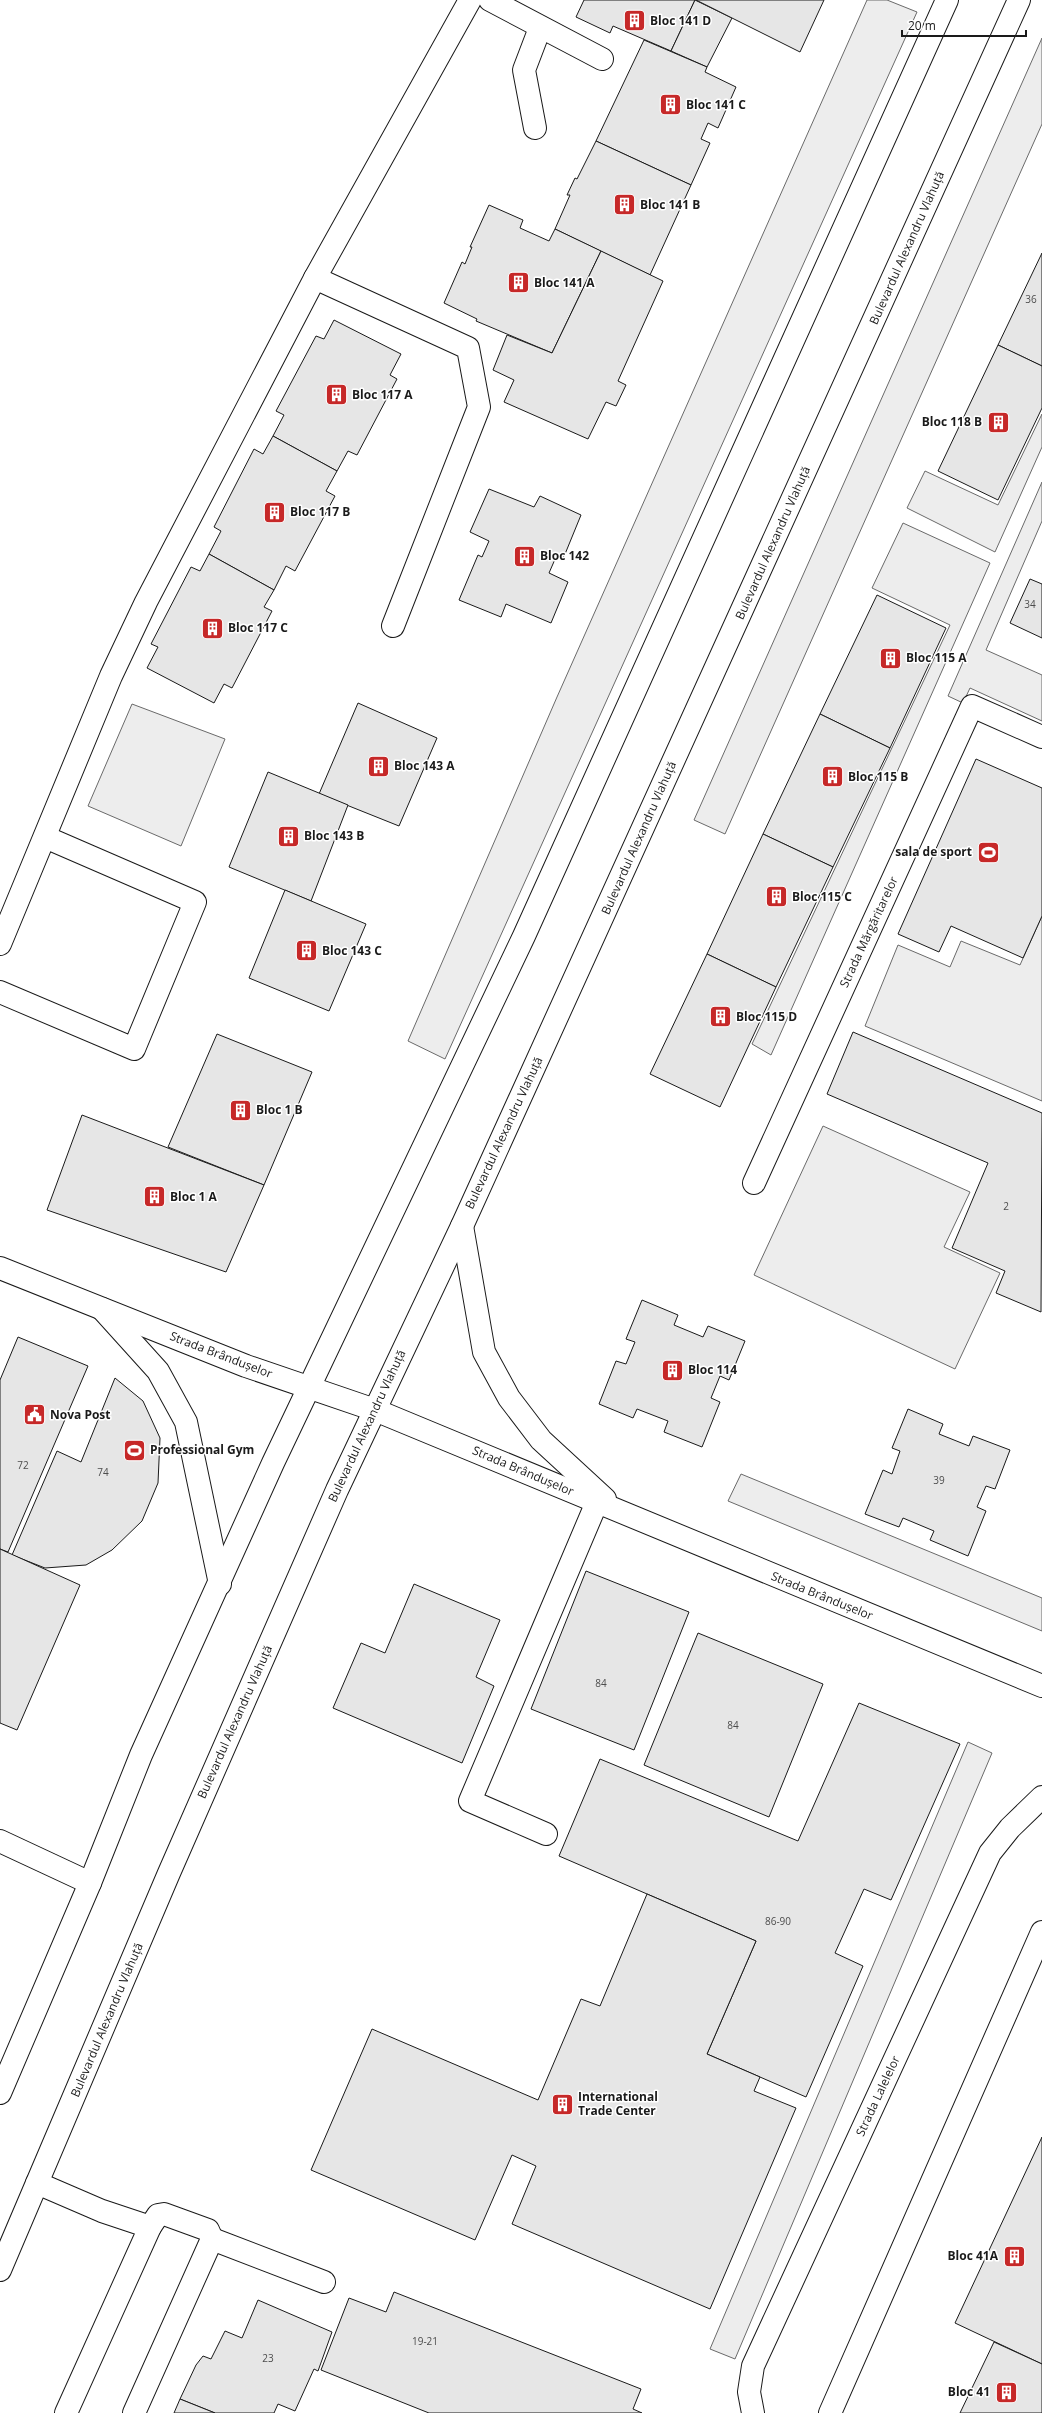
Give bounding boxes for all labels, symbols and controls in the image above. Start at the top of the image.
building icon: Bloc 141 D [622,8,648,34]
place label: Bloc 141 D [650,12,711,29]
scale bar [902,12,1026,38]
text: 20 m [908,17,936,34]
building icon: Bloc 141 C [657,92,683,118]
place label: Bloc 141 C [686,96,746,113]
street label: Bulevardul Alexandru Vlahuță [865,168,948,327]
building icon: Bloc 141 B [611,192,637,218]
place label: Bloc 141 B [640,196,700,213]
building icon: Bloc 141 A [506,270,532,296]
place label: Bloc 141 A [534,274,595,291]
house number: 36 [1025,292,1037,306]
building icon: Bloc 117 A [324,382,350,408]
place label: Bloc 117 A [352,386,413,403]
building icon: Bloc 118 B [985,409,1011,435]
place label: Bloc 118 B [922,413,982,430]
street label: Bulevardul Alexandru Vlahuță [731,463,814,622]
building icon: Bloc 117 B [261,499,287,525]
place label: Bloc 117 B [290,503,350,520]
building icon: Bloc 142 [511,543,537,569]
place label: Bloc 142 [540,547,589,564]
house number: 34 [1024,597,1036,611]
building icon: Bloc 117 C [199,615,225,641]
place label: Bloc 117 C [228,619,288,636]
building icon: Bloc 115 A [877,645,903,671]
place label: Bloc 115 A [906,649,967,666]
building icon: Bloc 143 A [365,753,391,779]
place label: Bloc 143 A [394,757,455,774]
street label: Bulevardul Alexandru Vlahuță [597,758,680,917]
building icon: Bloc 115 B [820,764,846,790]
place label: Bloc 115 B [848,768,908,785]
building icon: Bloc 143 B [276,823,302,849]
place label: Bloc 143 B [304,827,364,844]
sports icon: sala de sport [975,839,1001,865]
place label: sala de sport [895,843,972,860]
street label: Strada Mărgăritarelor [835,873,902,990]
building icon: Bloc 115 C [763,884,789,910]
place label: Bloc 115 C [792,888,852,905]
building icon: Bloc 143 C [294,938,320,964]
place label: Bloc 143 C [322,942,382,959]
building icon: Bloc 115 D [707,1004,733,1030]
place label: Bloc 115 D [736,1008,797,1025]
street label: Bulevardul Alexandru Vlahuță [461,1054,546,1212]
building icon: Bloc 1 B [227,1097,253,1123]
place label: Bloc 1 B [256,1101,302,1118]
building icon: Bloc 1 A [142,1184,168,1210]
place label: Bloc 1 A [170,1188,217,1205]
house number: 2 [1003,1199,1009,1213]
street label: Strada Brândușelor [167,1327,275,1382]
street label: Bulevardul Alexandru Vlahuță [324,1347,409,1505]
building icon: Bloc 114 [660,1357,686,1383]
place label: Bloc 114 [688,1361,737,1378]
public building icon: Nova Post [22,1402,48,1428]
place label: Nova Post [50,1406,111,1423]
sports icon: Professional Gym [122,1437,148,1463]
place label: Professional Gym [150,1441,254,1458]
street label: Strada Brândușelor [470,1442,577,1500]
house number: 72 [17,1458,29,1472]
house number: 74 [97,1465,109,1479]
house number: 39 [933,1473,945,1487]
street label: Strada Brândușelor [769,1567,876,1624]
street label: Bulevardul Alexandru Vlahuță [193,1642,276,1801]
house number: 84 [595,1676,607,1690]
house number: 84 [727,1718,739,1732]
house number: 86-90 [765,1914,791,1928]
street label: Bulevardul Alexandru Vlahuță [66,1940,147,2100]
street label: Strada Lalelelor [851,2053,904,2139]
place label: International Trade Center [578,2088,658,2119]
building icon: International Trade Center [550,2091,576,2117]
building icon: Bloc 41A [1001,2243,1027,2269]
place label: Bloc 41A [948,2247,999,2264]
house number: 19-21 [412,2334,438,2348]
house number: 23 [262,2351,274,2365]
building icon: Bloc 41 [993,2379,1019,2405]
place label: Bloc 41 [948,2383,990,2400]

